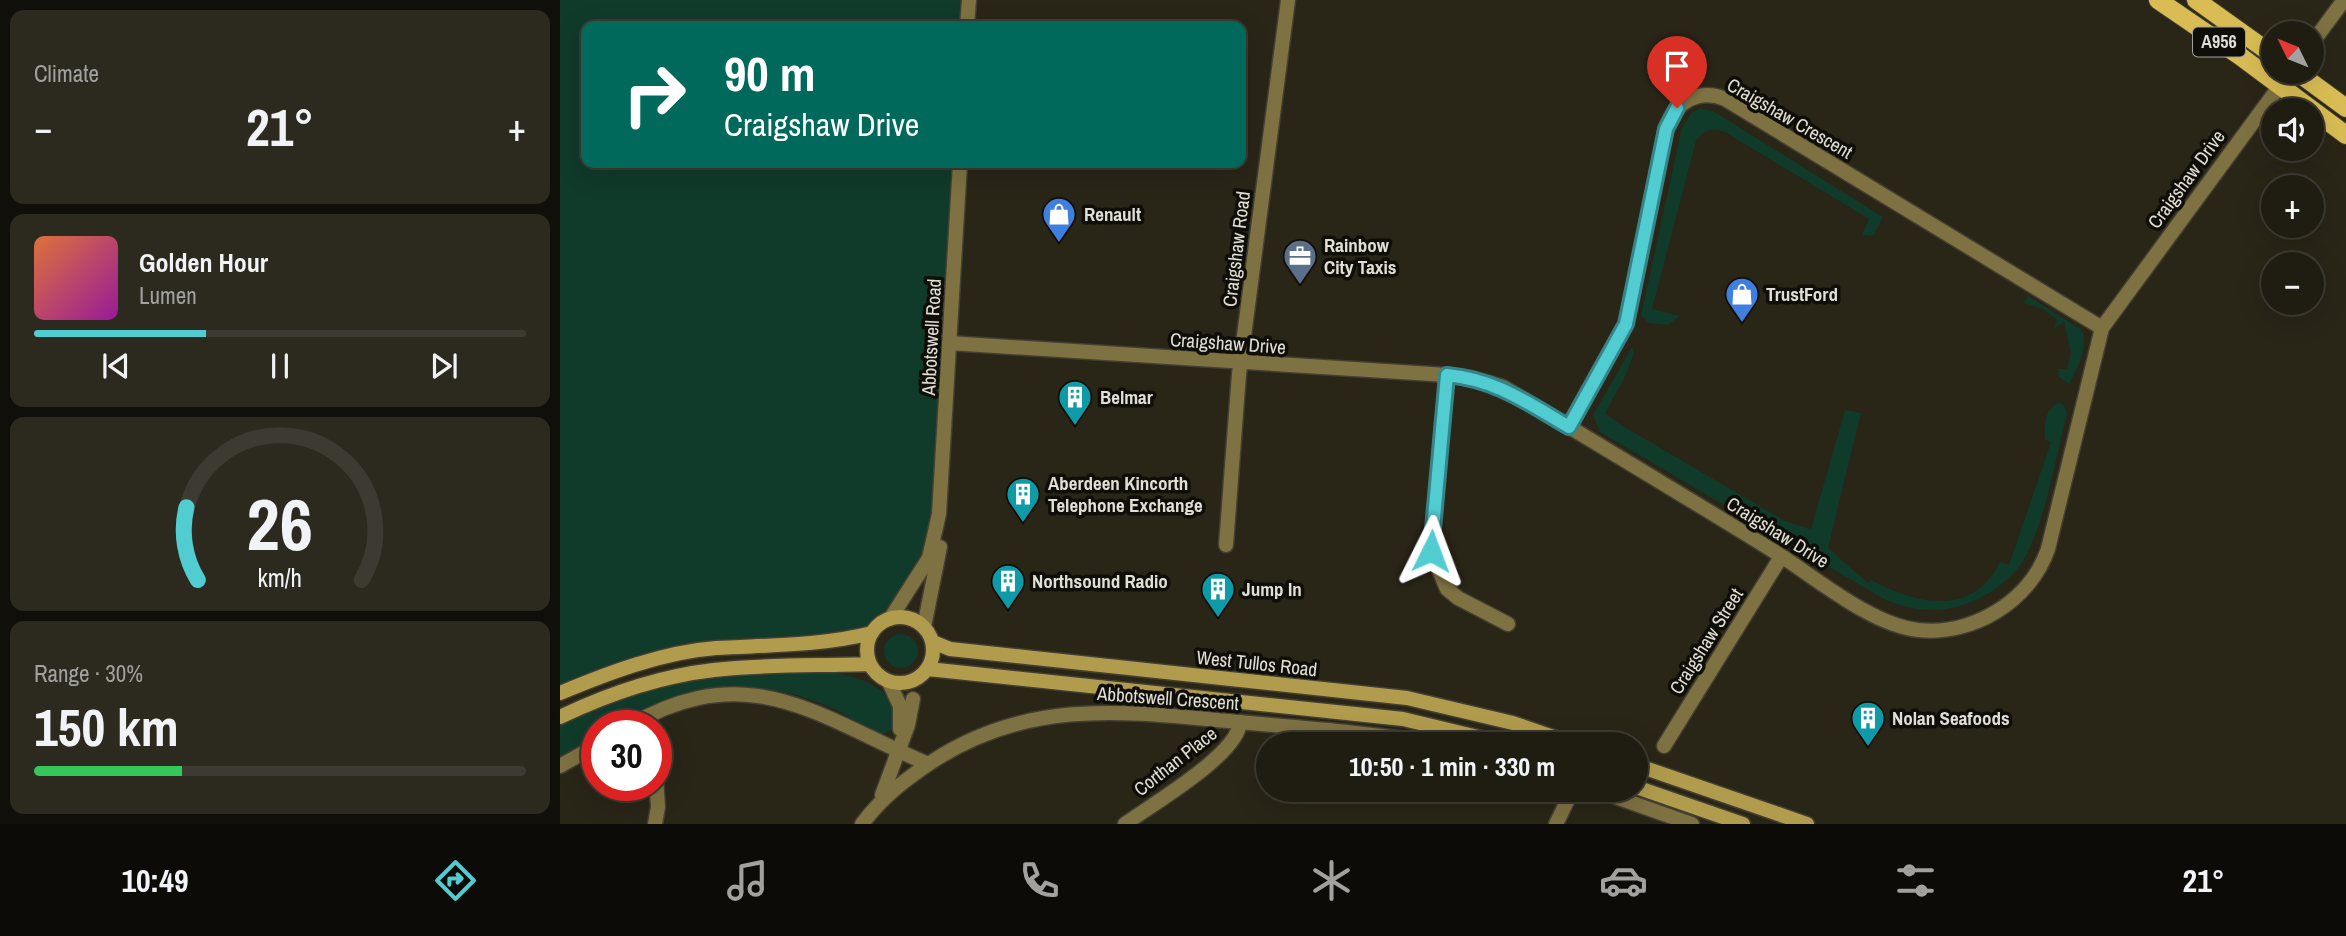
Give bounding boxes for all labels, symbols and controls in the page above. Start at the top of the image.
north arrow [2261,21,2324,84]
map controls [2261,21,2324,315]
road number: A956 [2193,28,2245,56]
pin [1647,36,1707,108]
text: 90 m [724,40,816,106]
icon: arrive [1658,47,1696,85]
icon: right [609,49,700,140]
text: Climate [34,58,99,89]
street label: Craigshaw Crescent [1722,71,1858,165]
text: 21° [246,92,314,162]
button: sound [2261,98,2324,161]
text: − [34,102,52,153]
text: + [508,102,526,153]
text: Craigshaw Drive [724,103,919,146]
street label: Craigshaw Drive [2141,124,2231,234]
button: + [2261,175,2324,238]
street label: Craigshaw Road [1216,190,1256,308]
shop icon: Renault [1040,195,1078,244]
place label: Renault [1084,201,1141,227]
place label: Rainbow City Taxis [1324,232,1396,280]
office icon: Rainbow City Taxis [1281,237,1319,286]
text: Golden Hour [139,245,268,280]
button: − [2261,252,2324,315]
shop icon: TrustFord [1723,275,1761,324]
street label: Abbotswell Road [915,278,947,397]
text: Lumen [139,280,197,311]
place label: TrustFord [1766,281,1838,307]
street label: Craigshaw Drive [1169,326,1287,360]
icon: previous [97,347,135,385]
icon: pause [261,347,299,385]
icon: next [425,347,463,385]
building icon: Belmar [1056,378,1094,427]
place label: Belmar [1100,384,1153,410]
place label: Aberdeen Kincorth Telephone Exchange [1048,470,1203,518]
text: 26 [247,475,313,573]
building icon: Aberdeen Kincorth Telephone Exchange [1004,475,1042,524]
street label: Craigshaw Drive [1722,490,1834,574]
position arrow [1394,514,1468,588]
text: km/h [258,561,302,595]
building icon: Northsound Radio [989,562,1027,611]
place label: Northsound Radio [1032,568,1168,594]
building icon: Jump In [1199,570,1237,619]
place label: Jump In [1242,576,1302,602]
street label: Craigshaw Street [1663,583,1749,699]
street label: West Tullos Road [1195,644,1319,682]
text: Range · 30% [34,658,143,689]
street label: Abbotswell Crescent [1095,680,1240,716]
text: 150 km [34,692,179,762]
building icon: Nolan Seafoods [1849,699,1887,748]
place label: Nolan Seafoods [1892,705,2010,731]
speed limit sign: 30 [581,710,672,801]
street label: Corthan Place [1128,720,1222,802]
text: 10:50 · 1 min · 330 m [1349,749,1555,784]
icon: directions [431,856,480,905]
icon: music [723,856,772,905]
icon: phone [1015,856,1064,905]
icon: climate [1307,856,1356,905]
icon: car [1599,856,1648,905]
icon: filters [1891,856,1940,905]
text: 10:49 [121,859,189,902]
text: 21° [2183,859,2225,902]

